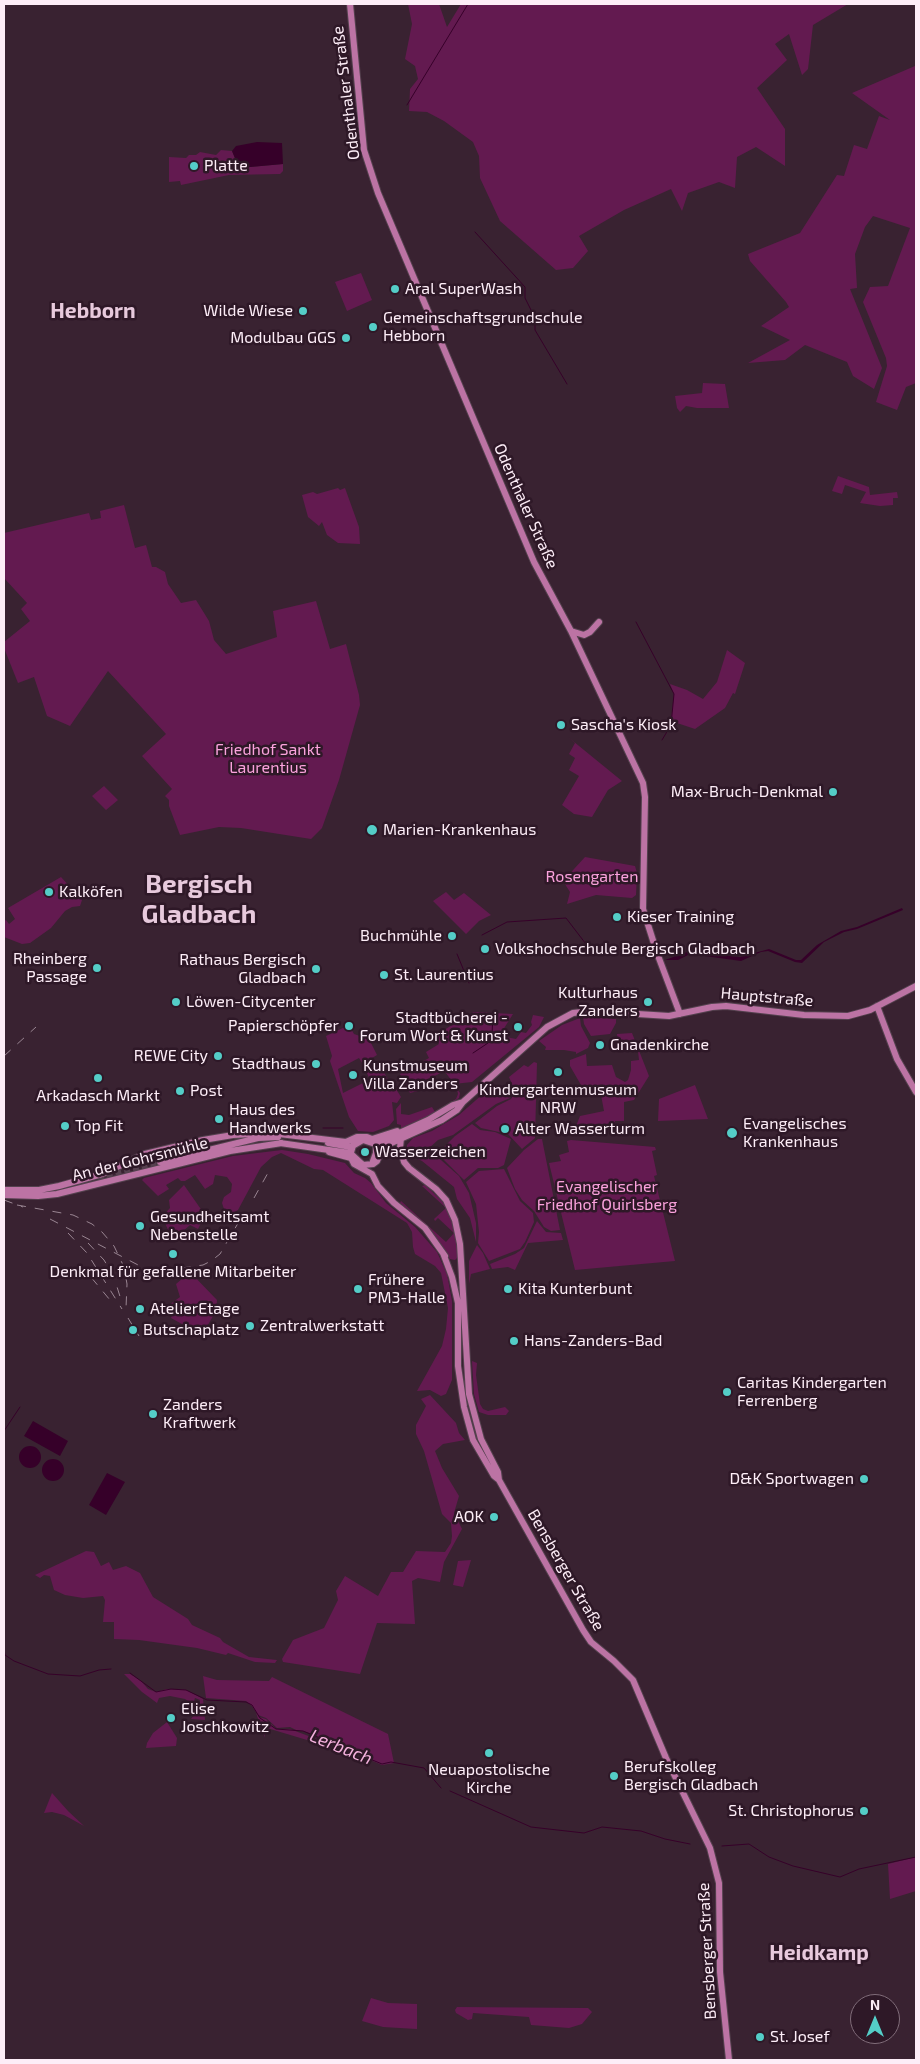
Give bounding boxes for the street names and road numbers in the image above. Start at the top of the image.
street label: Odenthaler Straße [328,25,364,161]
street label: Odenthaler Straße [490,441,562,571]
street label: Hauptstraße [720,983,814,1011]
street label: An der Gohrsmühle [70,1133,210,1185]
street label: Bensberger Straße [523,1506,609,1634]
street label: Bensberger Straße [694,1882,720,2020]

